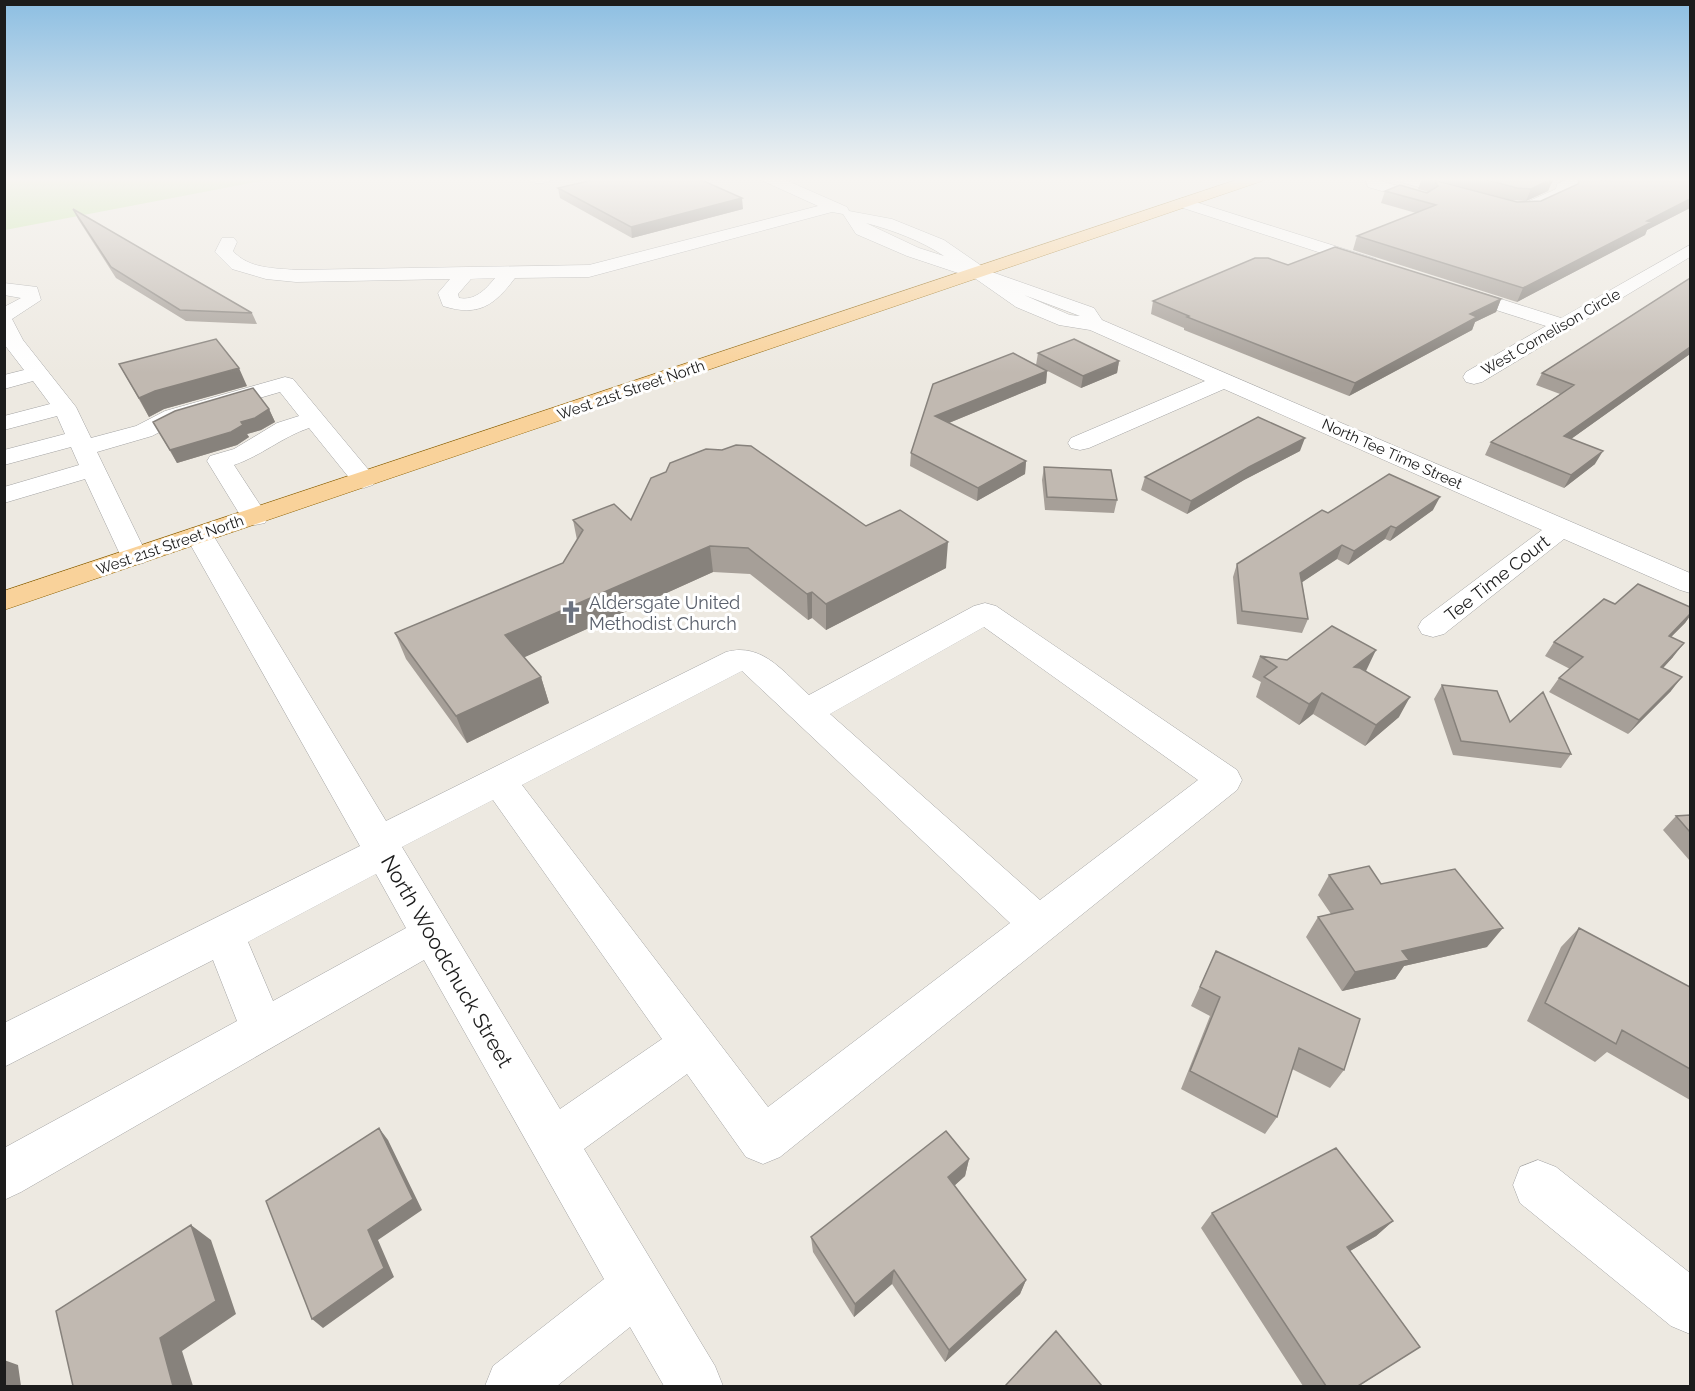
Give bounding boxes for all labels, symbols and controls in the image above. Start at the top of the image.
street label: West Cornelison Circle [1478,285,1624,379]
street label: West 21st Street North [555,356,707,424]
street label: North Tee Time Street [1319,415,1465,493]
street label: West 21st Street North [94,511,246,579]
street label: Tee Time Court [1441,531,1553,625]
place label: Aldersgate United Methodist Church [589,592,740,634]
church icon: Aldersgate United Methodist Church [558,599,584,625]
street label: North Woodchuck Street [376,850,518,1072]

